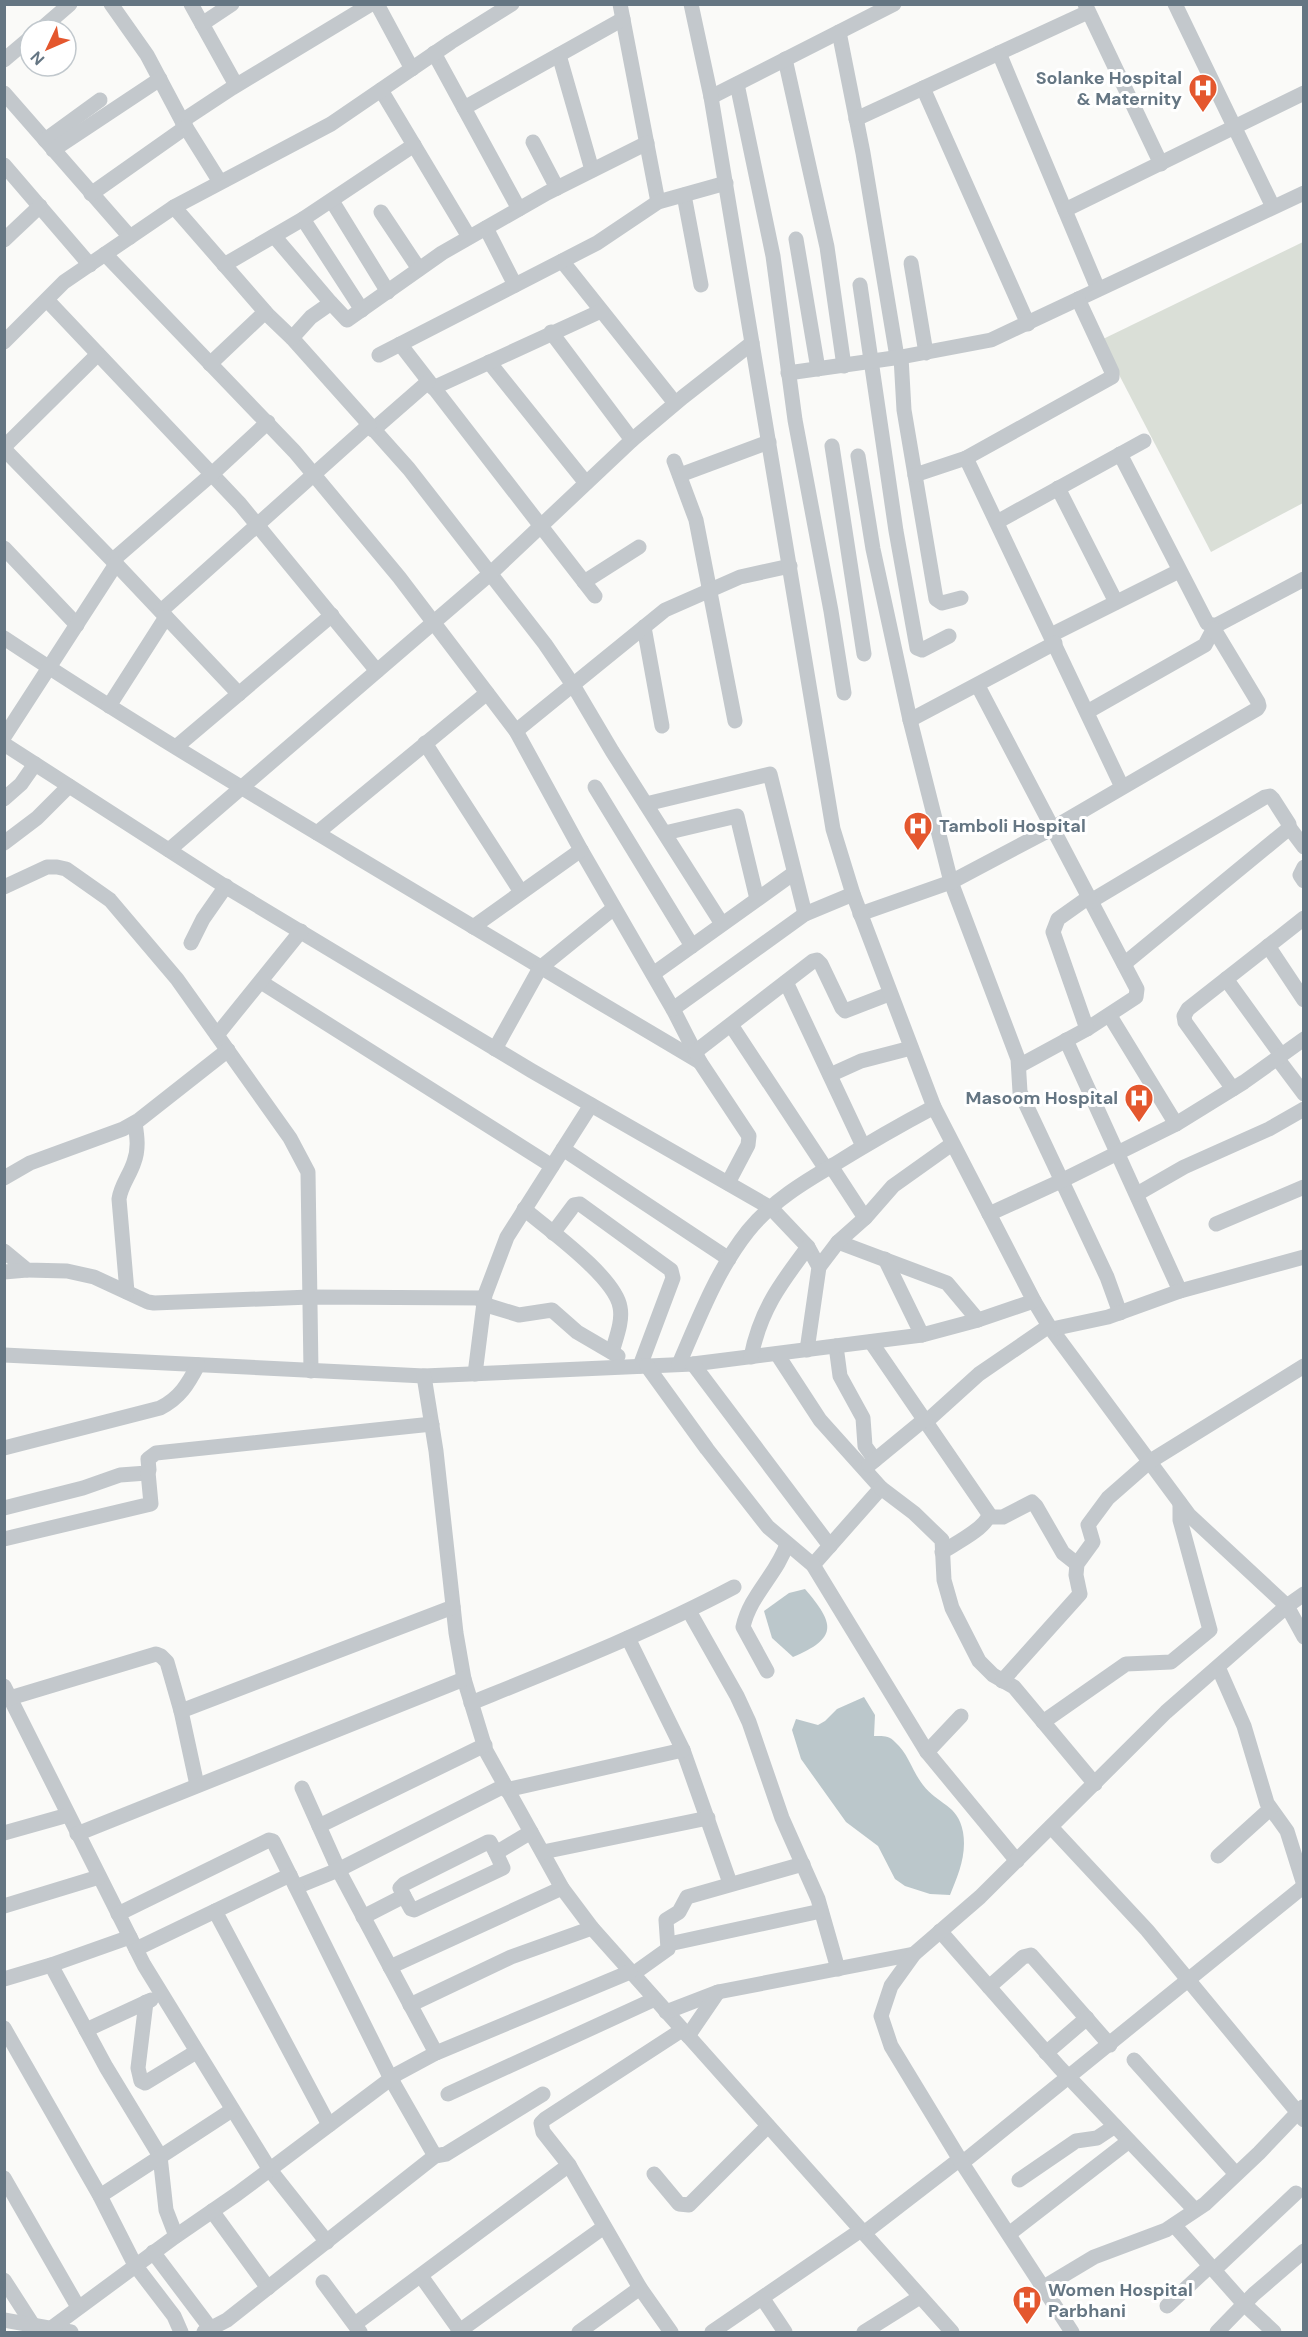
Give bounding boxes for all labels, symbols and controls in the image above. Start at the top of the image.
north arrow [18,18,78,78]
text: N [26,47,49,70]
place label: Solanke Hospital & Maternity [1036,66,1182,111]
hospital icon: Solanke Hospital & Maternity [1187,72,1219,114]
hospital icon: Tamboli Hospital [902,810,934,852]
place label: Tamboli Hospital [939,814,1086,838]
hospital icon: Masoom Hospital [1123,1082,1155,1124]
place label: Masoom Hospital [966,1086,1118,1110]
place label: Women Hospital Parbhani [1048,2278,1193,2323]
hospital icon: Women Hospital Parbhani [1011,2284,1043,2326]

